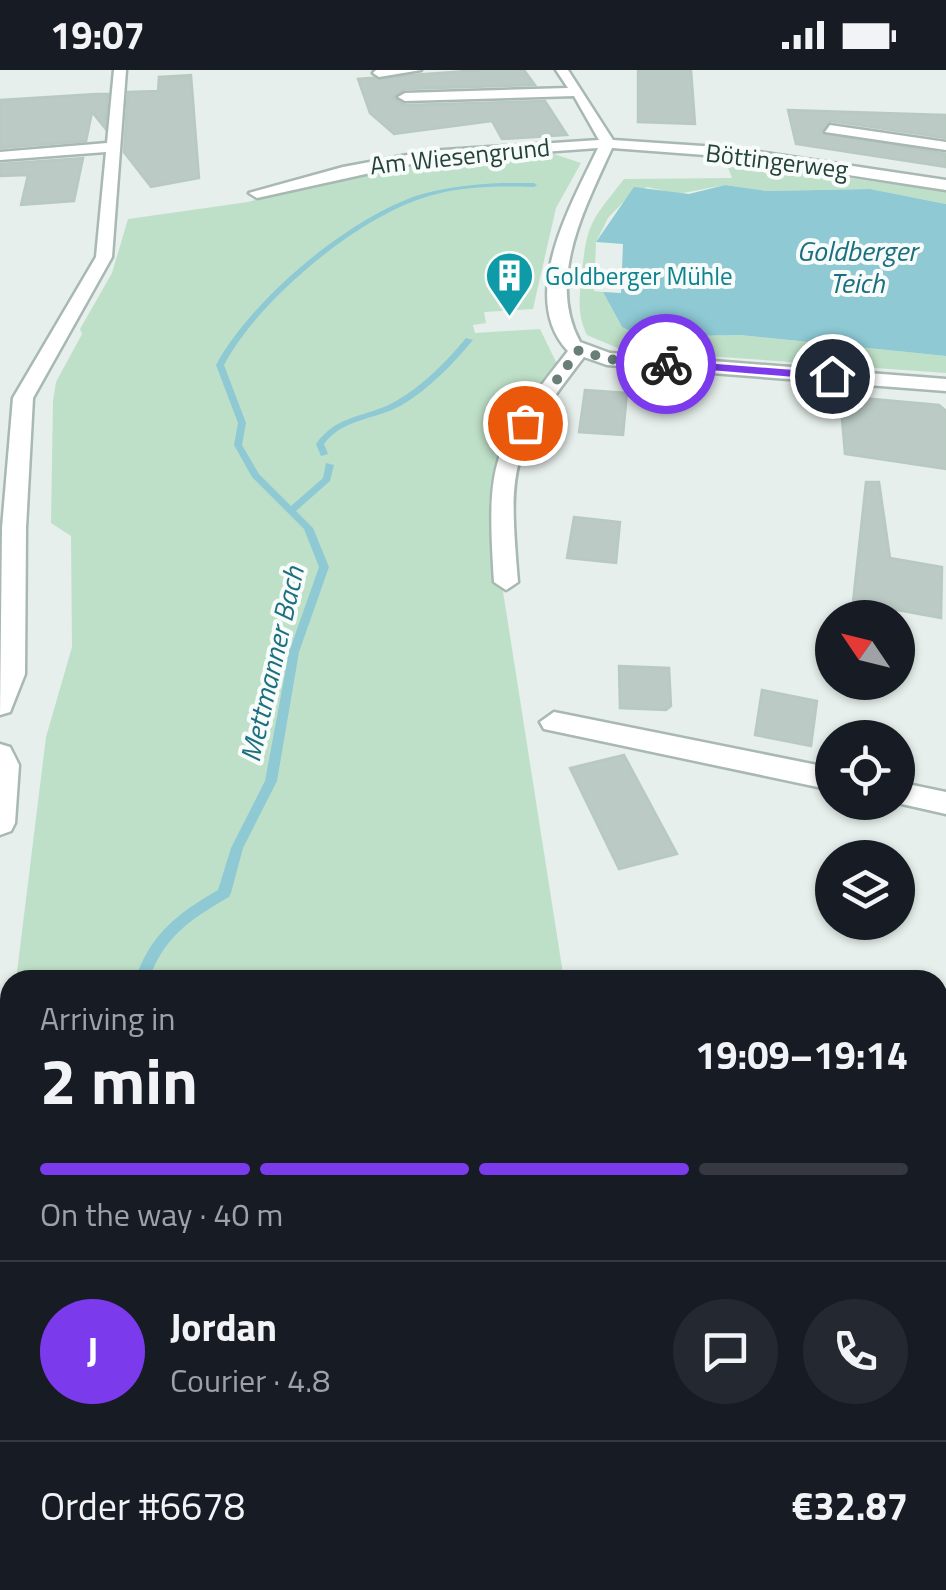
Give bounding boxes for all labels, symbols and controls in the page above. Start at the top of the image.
text: 19:07 [50,6,145,64]
street label: Am Wiesengrund [368,128,552,184]
street label: Böttingerweg [703,133,851,189]
water label: Goldberger Teich [797,229,920,304]
building icon: Goldberger Mühle [484,250,536,318]
place label: Goldberger Mühle [545,257,733,295]
courier [616,314,716,414]
pin [790,334,875,419]
icon: bike [639,337,694,392]
icon: home [805,349,860,404]
pin [483,381,568,466]
icon: bag [498,396,553,451]
water label: Mettmanner Bach [228,561,315,766]
north arrow [815,600,915,700]
map controls [815,600,915,940]
button: locate [815,720,915,820]
button: layers [815,840,915,940]
text: Arriving in [40,994,176,1042]
text: 19:09–19:14 [695,1026,908,1084]
text: 2 min [40,1030,198,1129]
text: On the way · 40 m [40,1190,283,1238]
text: Jordan [170,1298,277,1356]
button: chat [673,1299,778,1404]
button: phone [803,1299,908,1404]
text: J [87,1322,98,1380]
text: Courier · 4.8 [170,1356,330,1404]
text: Order #6678 [40,1477,245,1535]
text: €32.87 [792,1477,908,1535]

